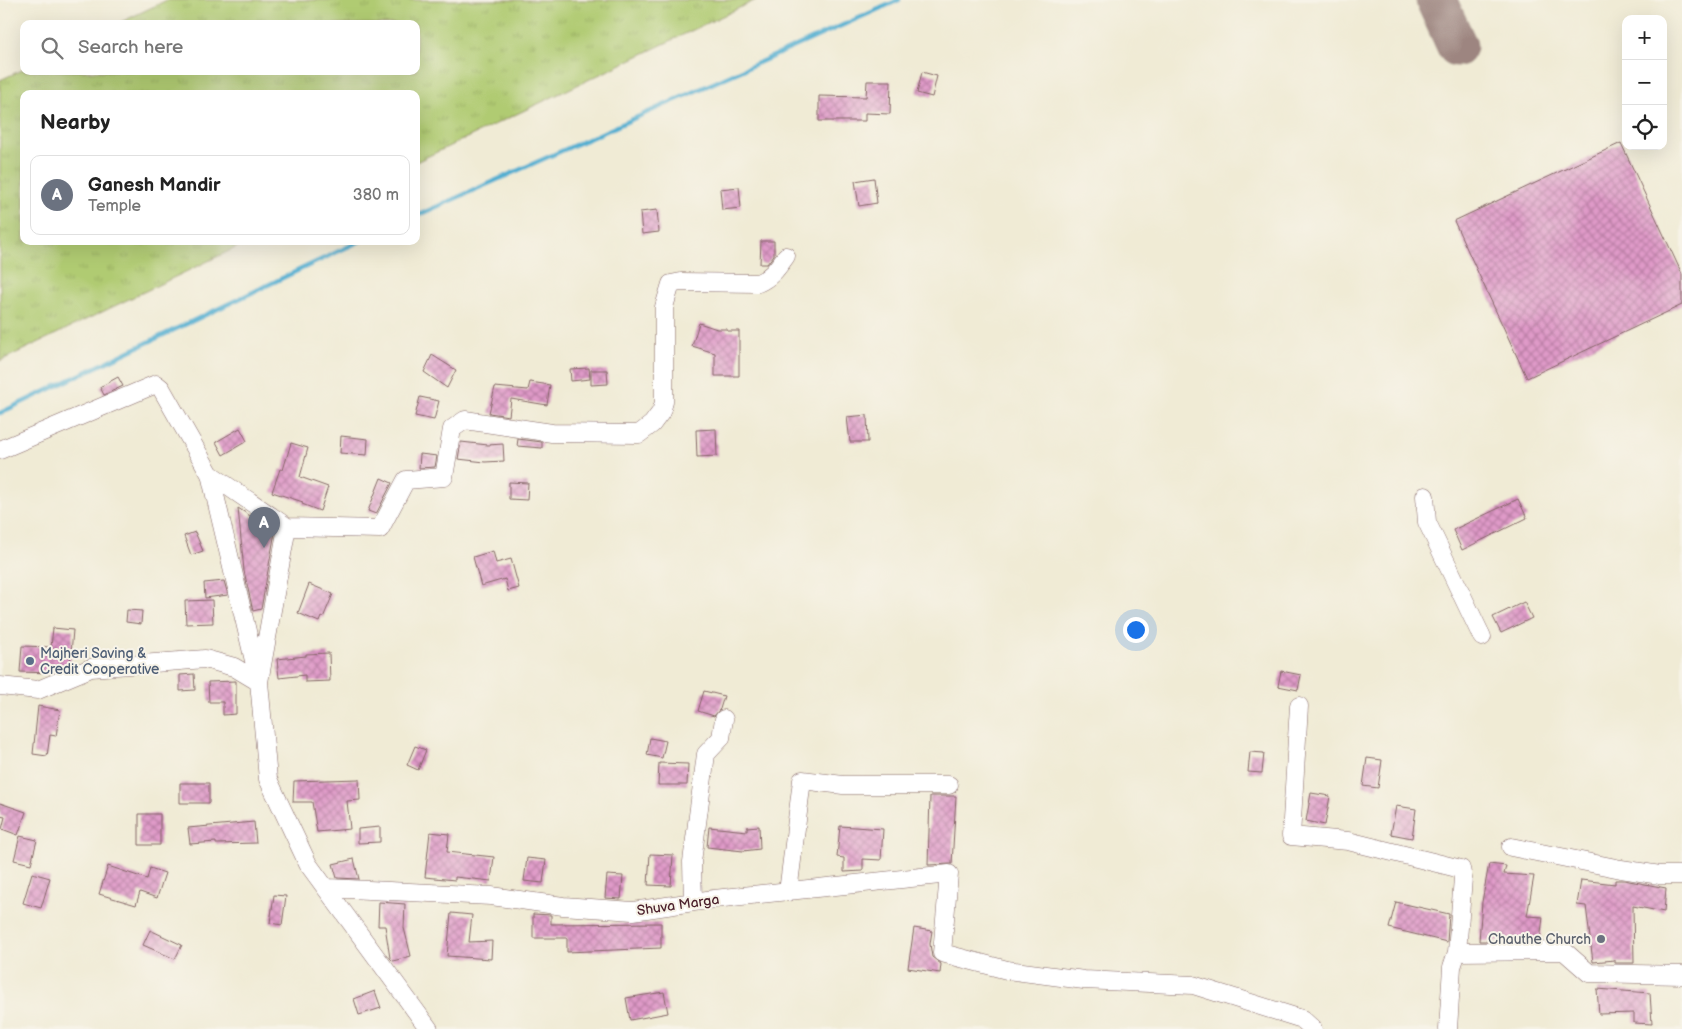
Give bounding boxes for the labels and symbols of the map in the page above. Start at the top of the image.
pin: A [248,507,280,548]
your location [1123,617,1149,643]
place label: Majheri Saving & Credit Cooperative [40,645,159,678]
marker: Majheri Saving & Credit Cooperative [24,655,36,667]
street label: Shuva Marga [636,891,720,919]
place label: Chauthe Church [1488,931,1591,948]
marker: Chauthe Church [1595,933,1607,945]

